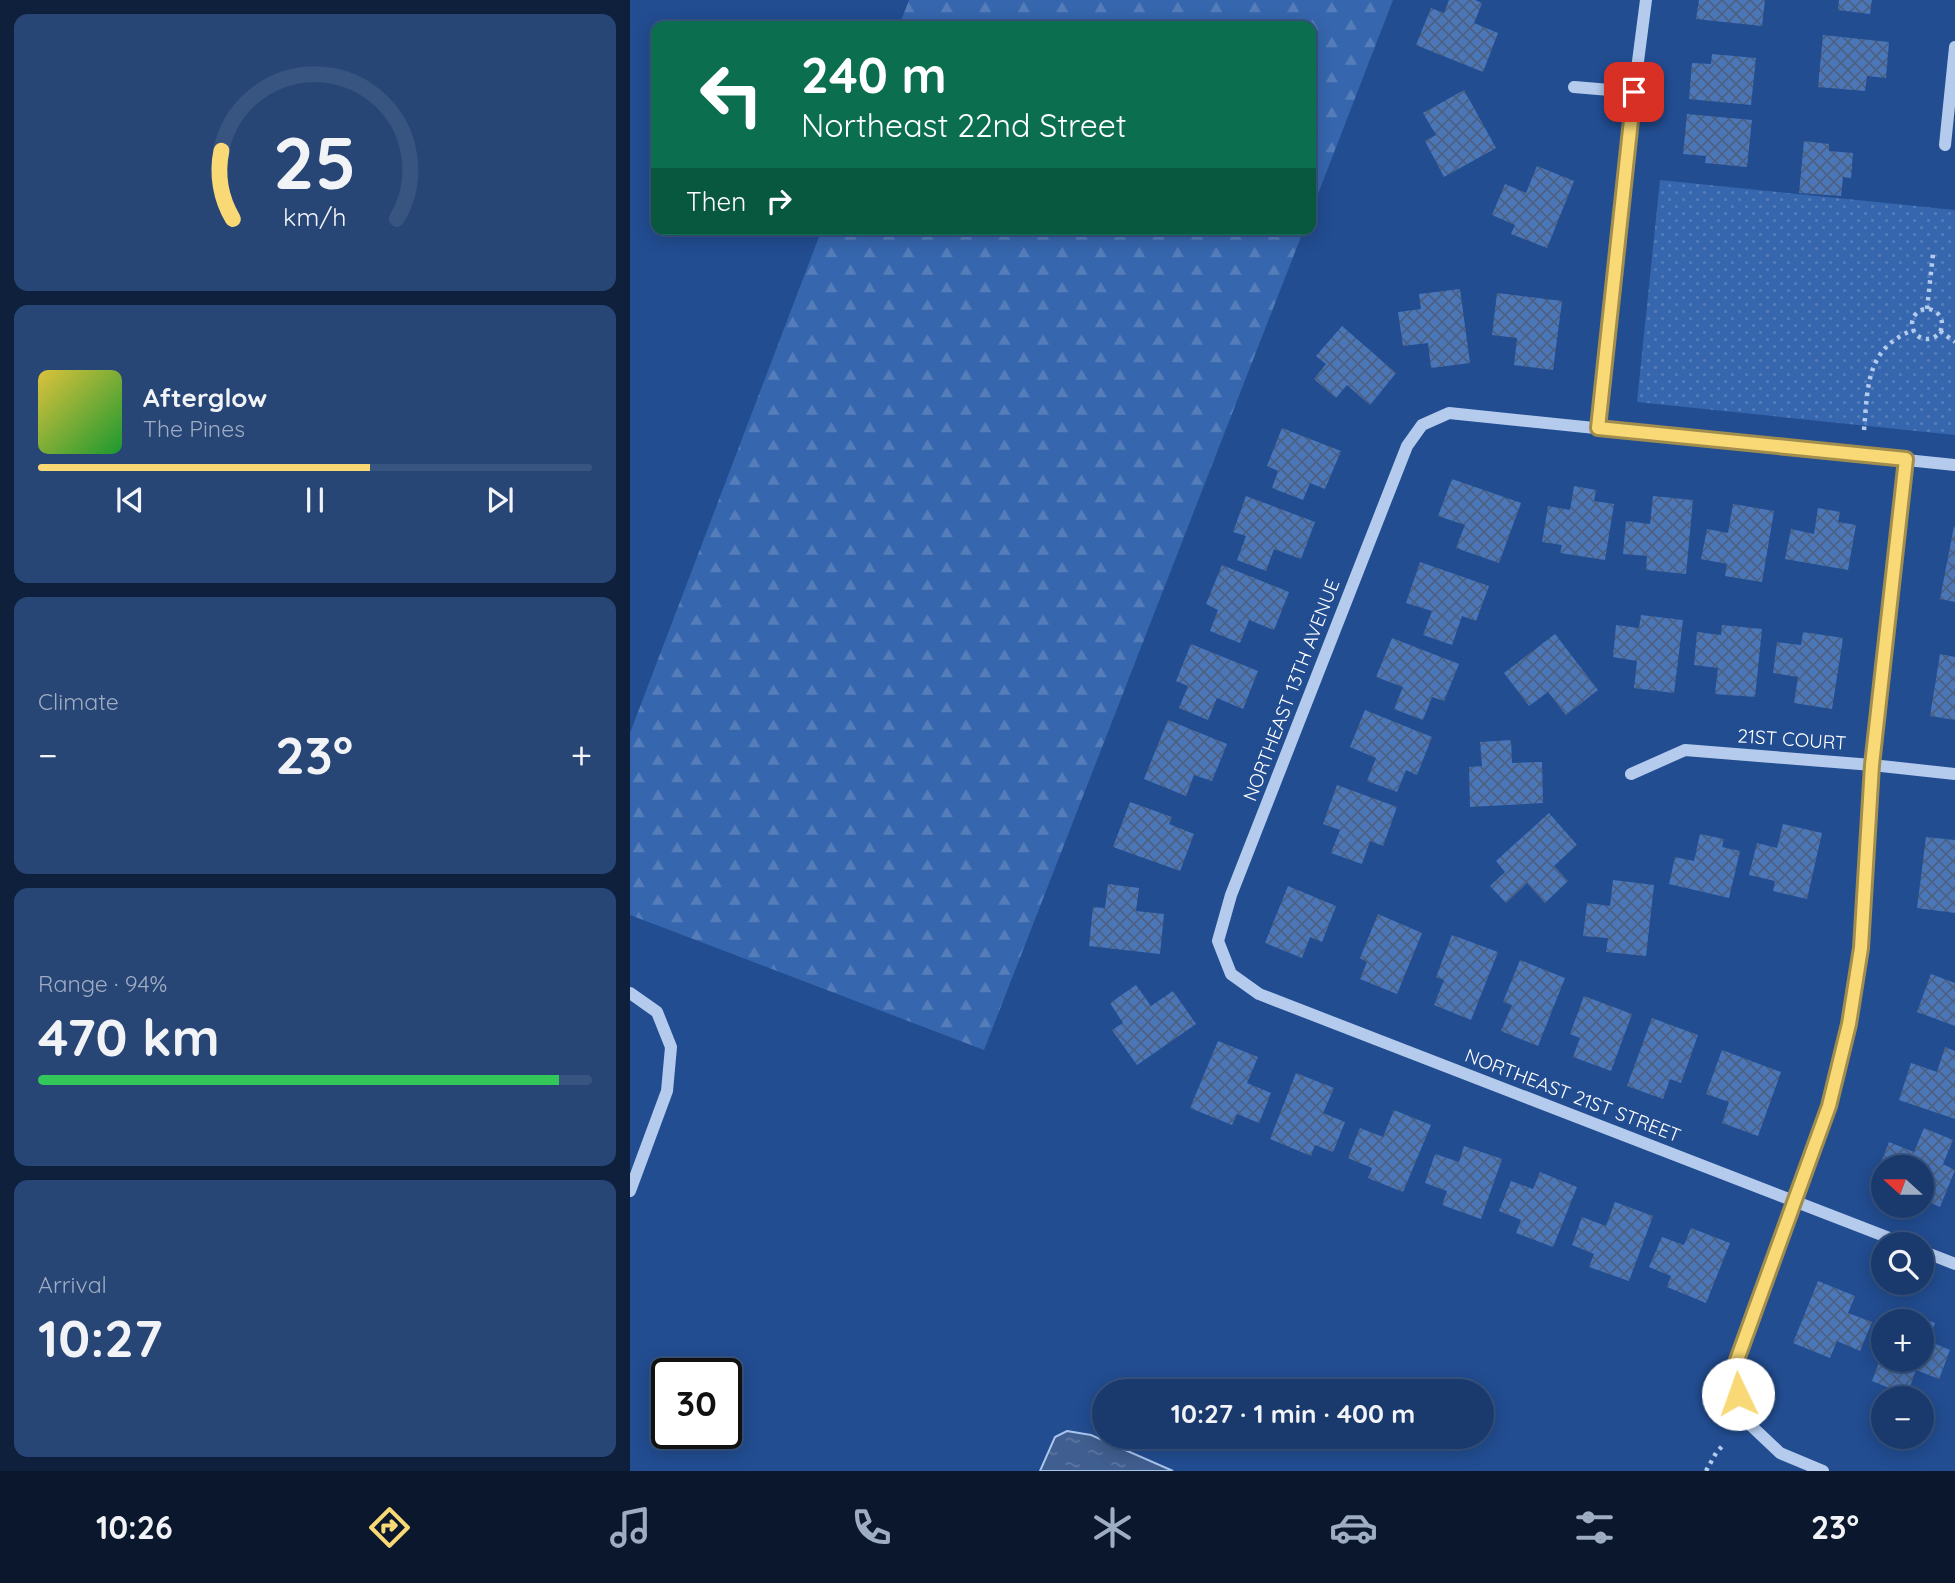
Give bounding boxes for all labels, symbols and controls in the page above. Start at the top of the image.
text: 240 m [801,44,947,105]
icon: left [686,49,777,140]
pin [1604,62,1664,122]
icon: arrive [1615,73,1653,111]
text: Northeast 22nd Street [801,105,1127,145]
text: 25 [273,116,357,207]
icon: right [760,182,798,220]
text: Then [686,185,746,218]
text: km/h [283,201,347,232]
text: Afterglow [143,381,267,414]
text: The Pines [143,414,245,443]
icon: previous [111,481,149,519]
icon: pause [296,481,334,519]
icon: next [481,481,519,519]
street label: NORTHEAST 13TH AVENUE [1238,576,1344,804]
text: Climate [38,687,119,716]
text: 23° [275,722,353,787]
street label: 21ST COURT [1737,723,1847,755]
text: − [38,731,58,779]
text: + [571,731,592,779]
text: Range · 94% [38,969,167,998]
text: 470 km [38,1004,220,1069]
street label: NORTHEAST 21ST STREET [1462,1043,1684,1147]
north arrow [1871,1155,1934,1218]
map controls [1871,1155,1934,1449]
button: search [1871,1232,1934,1295]
text: Arrival [38,1270,107,1299]
text: 10:27 [38,1305,163,1370]
button: + [1871,1309,1934,1372]
position arrow [1701,1357,1775,1431]
speed limit sign: 30 [651,1358,742,1449]
button: − [1871,1386,1934,1449]
text: 10:27 · 1 min · 400 m [1171,1397,1415,1430]
icon: directions [365,1503,414,1552]
icon: music [606,1503,655,1552]
icon: phone [847,1503,896,1552]
icon: climate [1088,1503,1137,1552]
icon: car [1329,1503,1378,1552]
icon: filters [1570,1503,1619,1552]
text: 10:26 [96,1507,173,1547]
text: 23° [1811,1507,1859,1547]

